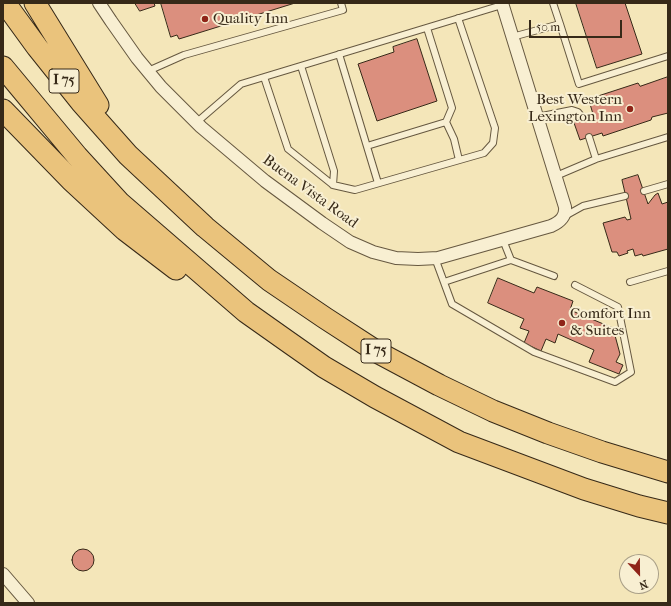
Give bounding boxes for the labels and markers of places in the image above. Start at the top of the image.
place label: Quality Inn [213,10,288,28]
marker: Quality Inn [200,14,210,24]
place label: Best Western Lexington Inn [528,91,622,126]
marker: Best Western Lexington Inn [625,104,635,114]
place label: Comfort Inn & Suites [570,305,651,340]
marker: Comfort Inn & Suites [557,318,567,328]

